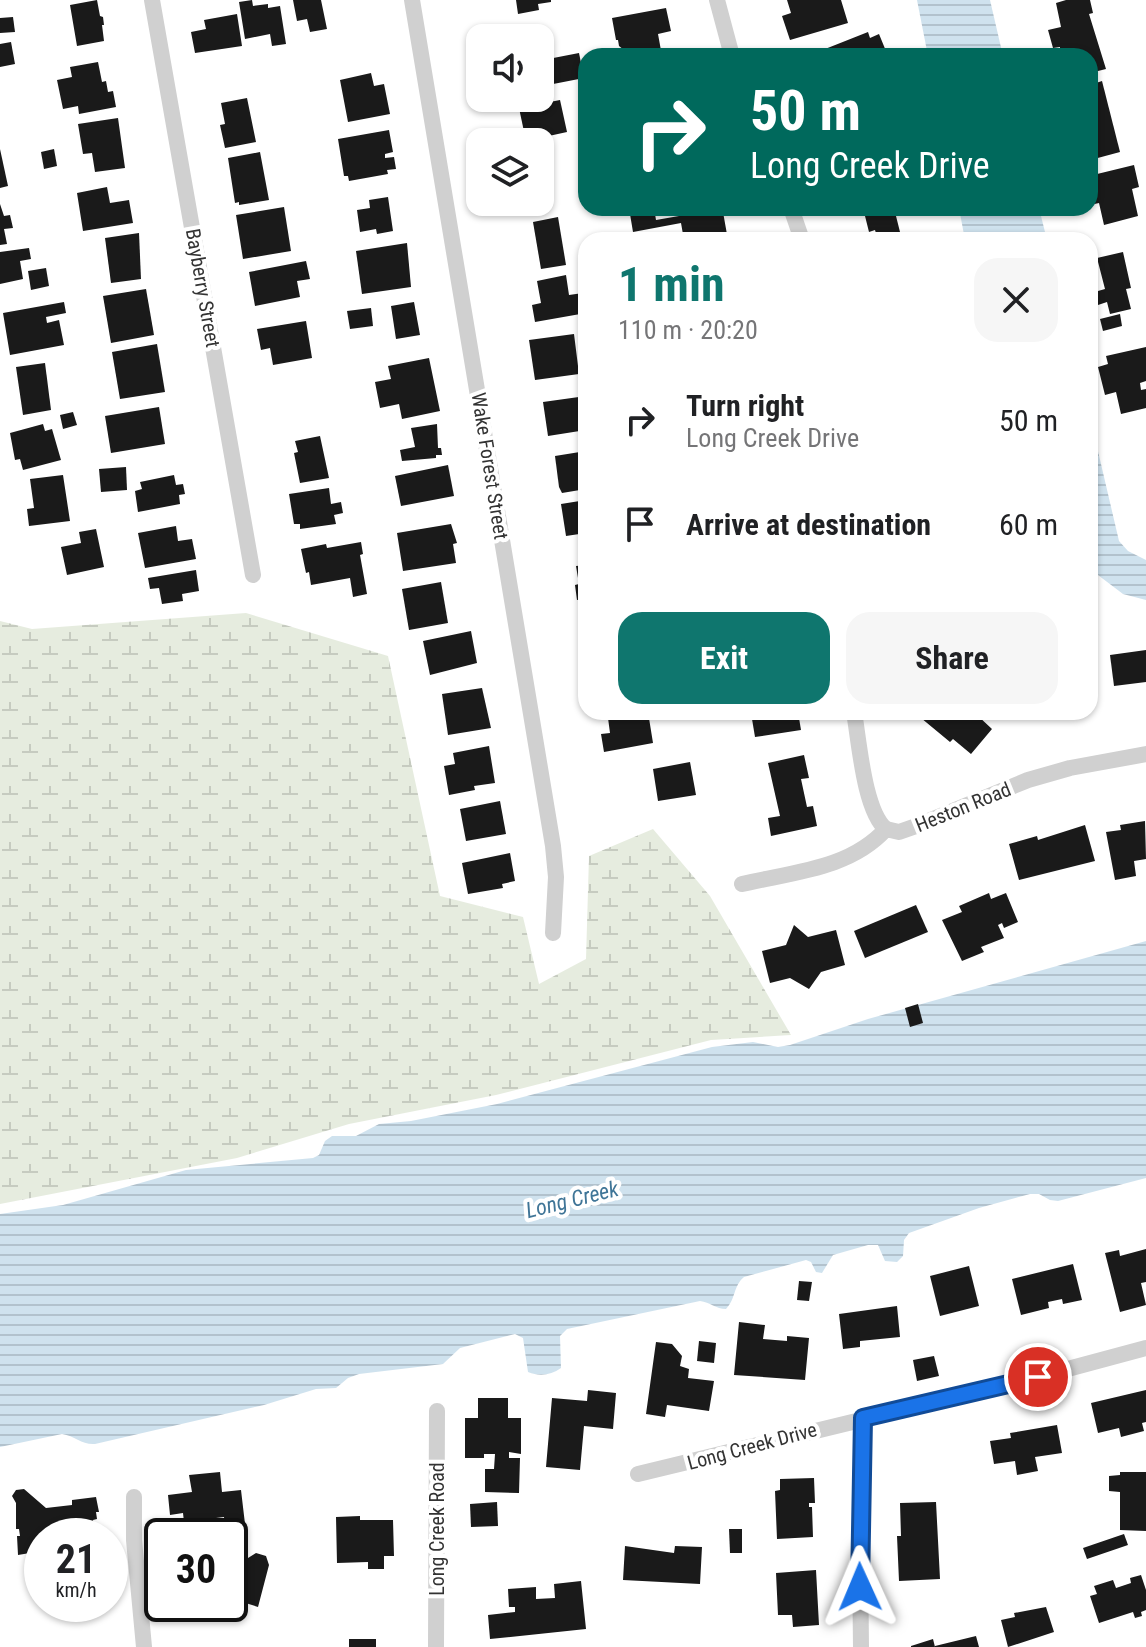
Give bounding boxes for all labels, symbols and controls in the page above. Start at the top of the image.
map controls [466,24,554,216]
button: sound [466,24,554,112]
text: 50 m [750,78,861,144]
icon: right [618,80,722,184]
button: layers [466,128,554,216]
text: Long Creek Drive [750,145,990,187]
street label: Bayberry Street [181,227,225,349]
text: 1 min [618,256,725,313]
button: close [974,258,1058,342]
text: 110 m · 20:20 [618,315,758,345]
text: Turn right [686,388,804,423]
street label: Wake Forest Street [467,391,513,541]
icon: right [618,398,662,442]
text: 50 m [999,403,1058,438]
text: Long Creek Drive [686,423,859,453]
icon: arrive [618,502,662,546]
text: Arrive at destination [686,507,931,542]
text: 60 m [999,507,1058,542]
button: Exit [618,612,830,704]
button: Share [846,612,1058,704]
street label: Heston Road [912,777,1014,837]
water label: Long Creek [523,1176,621,1223]
pin [1004,1343,1072,1411]
icon: arrive [1016,1355,1060,1399]
street label: Long Creek Drive [685,1417,819,1475]
street label: Long Creek Road [425,1462,449,1596]
speed limit sign: 30 [144,1518,248,1622]
text: 21 [56,1536,96,1583]
position arrow [818,1545,902,1629]
text: km/h [55,1578,97,1602]

